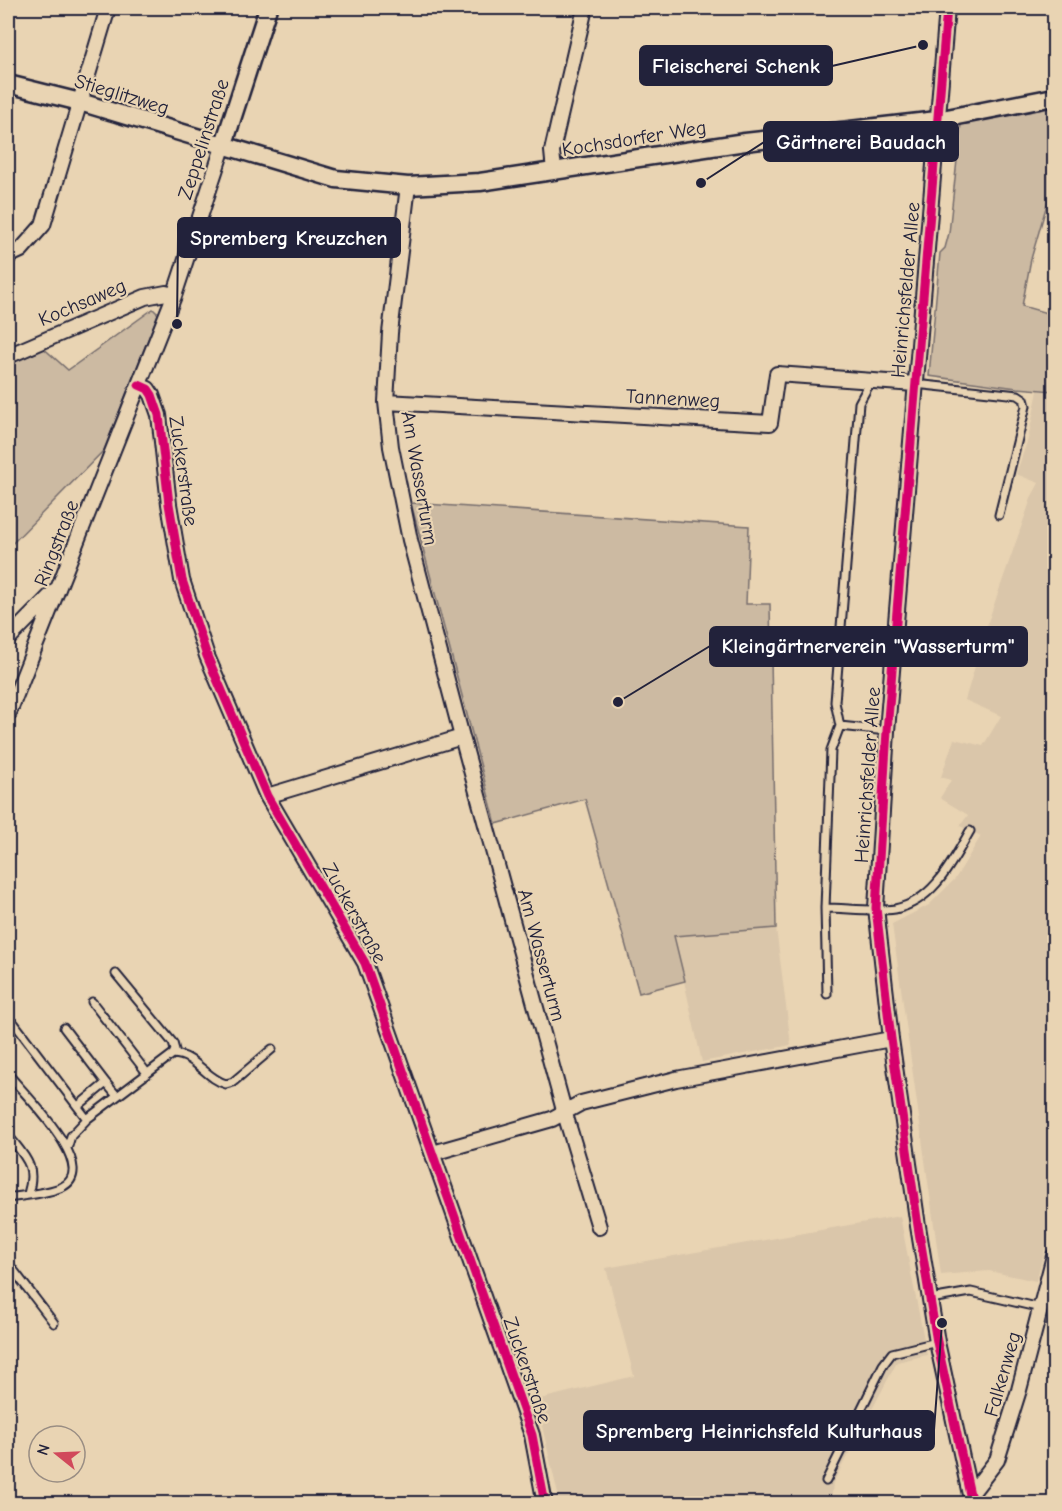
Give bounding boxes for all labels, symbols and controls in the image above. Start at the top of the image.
callout: Fleischerei Schenk [640,46,832,85]
text: Fleischerei Schenk [652,54,821,78]
street label: Stieglitzweg [72,69,172,120]
street label: Zeppelinstraße [173,76,234,202]
street label: Kochsdorfer Weg [560,116,708,161]
callout: Gärtnerei Baudach [764,122,958,161]
text: Gärtnerei Baudach [776,130,946,154]
street label: Heinrichsfelder Allee [886,201,925,379]
callout: Spremberg Kreuzchen [178,218,400,257]
text: Spremberg Kreuzchen [190,226,388,250]
street label: Kochsaweg [35,274,129,331]
street label: Tannenweg [625,385,721,412]
street label: Am Wasserturm [396,409,443,547]
street label: Zuckerstraße [164,414,203,528]
street label: Ringstraße [29,497,83,590]
callout: Kleingärtnerverein "Wasserturm" [710,627,1027,666]
text: Kleingärtnerverein "Wasserturm" [722,634,1014,658]
street label: Heinrichsfelder Allee [850,686,885,864]
street label: Zuckerstraße [318,859,392,967]
street label: Am Wasserturm [513,886,570,1024]
street label: Zuckerstraße [499,1314,557,1426]
street label: Falkenweg [979,1329,1026,1419]
callout: Spremberg Heinrichsfeld Kulturhaus [584,1411,934,1450]
text: Spremberg Heinrichsfeld Kulturhaus [596,1419,922,1443]
north arrow [27,1424,87,1484]
text: N [34,1442,54,1457]

